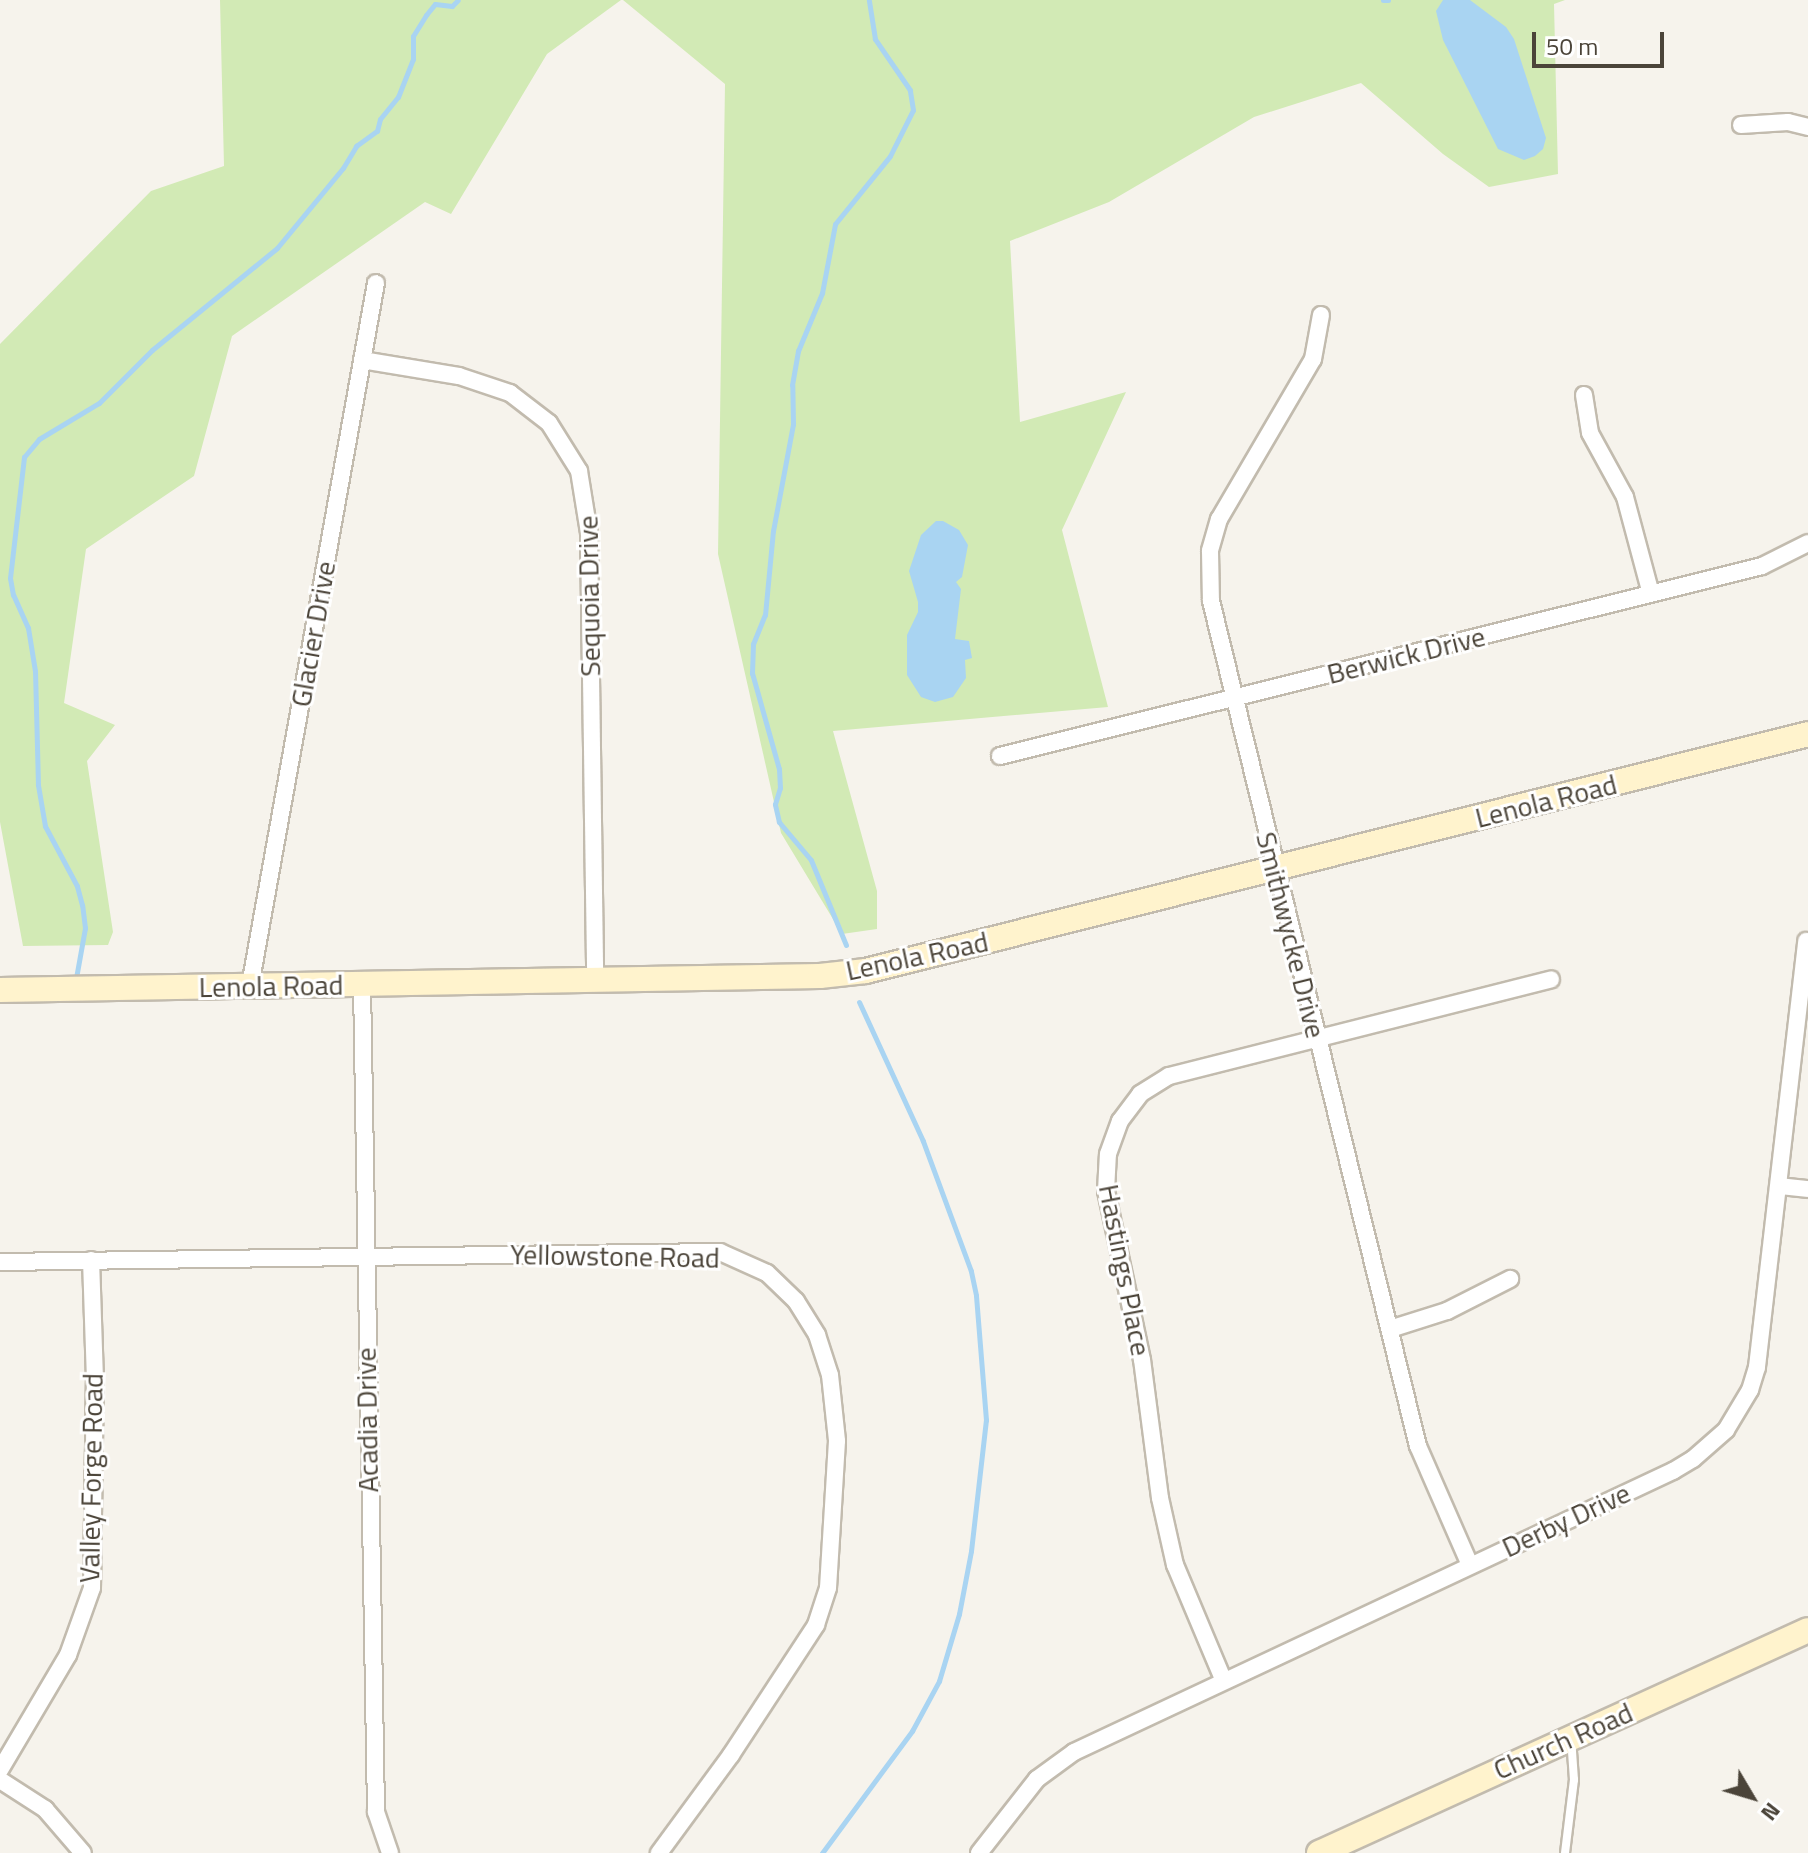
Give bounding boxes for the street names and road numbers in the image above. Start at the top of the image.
street label: Sequoia Drive [571,515,607,677]
street label: Glacier Drive [284,559,342,709]
street label: Berwick Drive [1324,619,1488,691]
street label: Lenola Road [1472,767,1620,835]
street label: Smithwycke Drive [1249,829,1333,1041]
street label: Lenola Road [843,925,991,987]
street label: Lenola Road [198,968,344,1004]
street label: Hastings Place [1092,1181,1158,1359]
street label: Yellowstone Road [510,1237,720,1275]
street label: Acadia Drive [349,1347,385,1493]
street label: Valley Forge Road [72,1373,110,1583]
street label: Derby Drive [1497,1476,1635,1564]
street label: Church Road [1488,1695,1638,1787]

